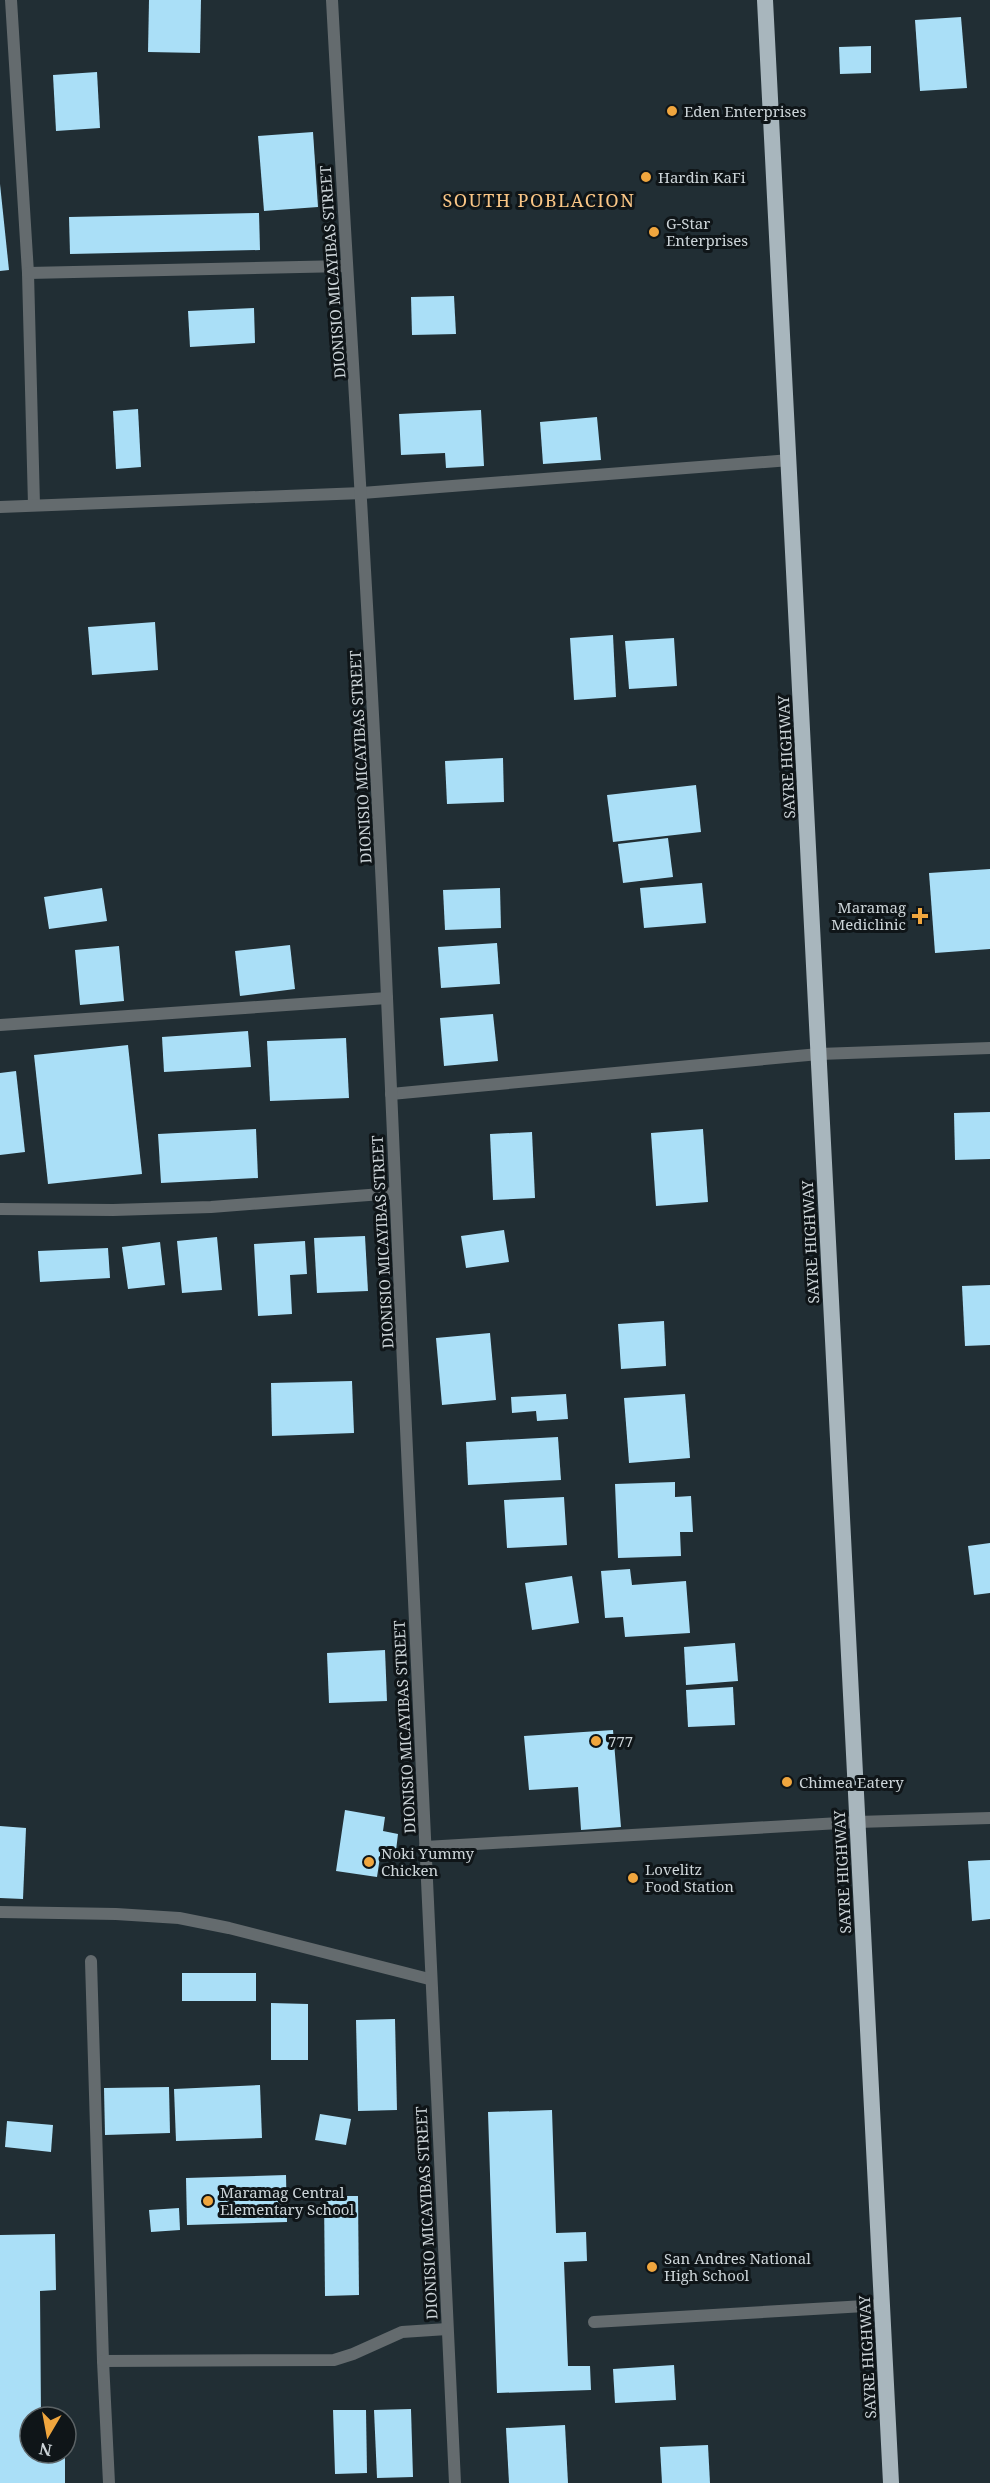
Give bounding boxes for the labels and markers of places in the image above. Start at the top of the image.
place label: Eden Enterprises [684,101,806,121]
marker: Eden Enterprises [665,104,679,118]
place label: Hardin KaFi [658,167,746,187]
marker: Hardin KaFi [639,170,653,184]
place label: G-Star Enterprises [666,213,748,250]
marker: G-Star Enterprises [647,225,661,239]
place label: Maramag Mediclinic [831,897,906,934]
marker: Maramag Mediclinic [911,907,929,925]
place label: 777 [608,1731,633,1751]
marker: 777 [589,1734,603,1748]
place label: Chimea Eatery [799,1772,904,1792]
marker: Chimea Eatery [780,1775,794,1789]
place label: Noki Yummy Chicken [381,1843,475,1880]
marker: Noki Yummy Chicken [362,1855,376,1869]
place label: Lovelitz Food Station [645,1859,734,1896]
marker: Lovelitz Food Station [626,1871,640,1885]
place label: Maramag Central Elementary School [220,2182,354,2219]
marker: Maramag Central Elementary School [201,2194,215,2208]
place label: San Andres National High School [664,2248,811,2285]
marker: San Andres National High School [645,2260,659,2274]

